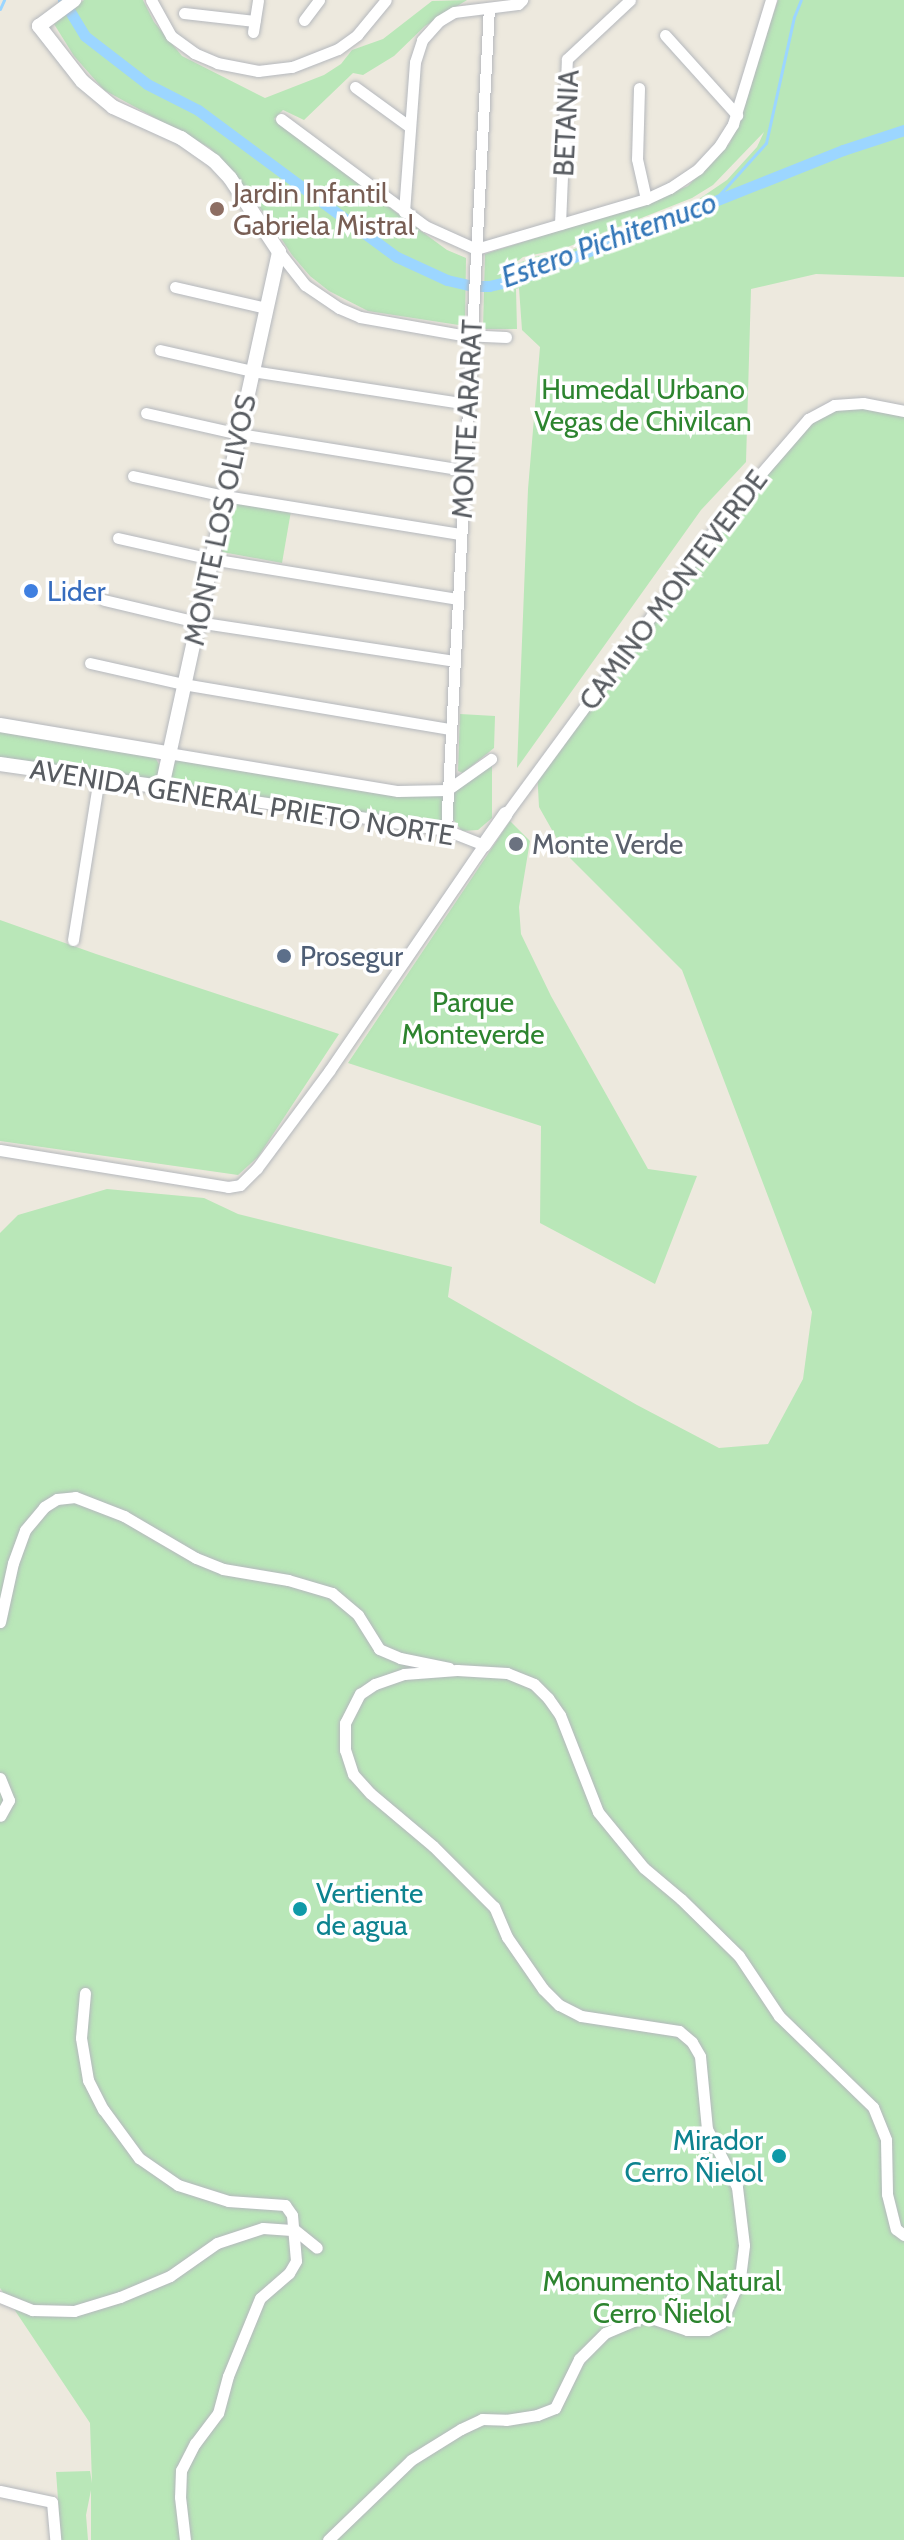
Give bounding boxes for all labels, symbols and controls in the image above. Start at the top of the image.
street label: BETANIA [546,69,586,177]
place label: Jardin Infantil Gabriela Mistral [233,176,414,242]
water label: Estero Pichitemuco [496,184,722,296]
marker: Jardin Infantil Gabriela Mistral [208,200,226,218]
street label: MONTE ARARAT [445,318,489,520]
park label: Humedal Urbano Vegas de Chivilcan [534,372,752,438]
street label: MONTE LOS OLIVOS [177,392,263,648]
street label: CAMINO MONTEVERDE [572,464,774,716]
place label: Lider [47,574,106,608]
marker: Lider [22,582,40,600]
street label: AVENIDA GENERAL PRIETO NORTE [28,752,456,852]
place label: Monte Verde [532,827,683,861]
marker: Monte Verde [507,835,525,853]
place label: Prosegur [300,939,403,973]
marker: Prosegur [275,947,293,965]
park label: Parque Monteverde [402,985,544,1051]
place label: Vertiente de agua [316,1876,423,1942]
marker: Vertiente de agua [291,1900,309,1918]
place label: Mirador Cerro Ñielol [625,2123,763,2189]
marker: Mirador Cerro Ñielol [770,2147,788,2165]
park label: Monumento Natural Cerro Ñielol [543,2264,781,2330]

